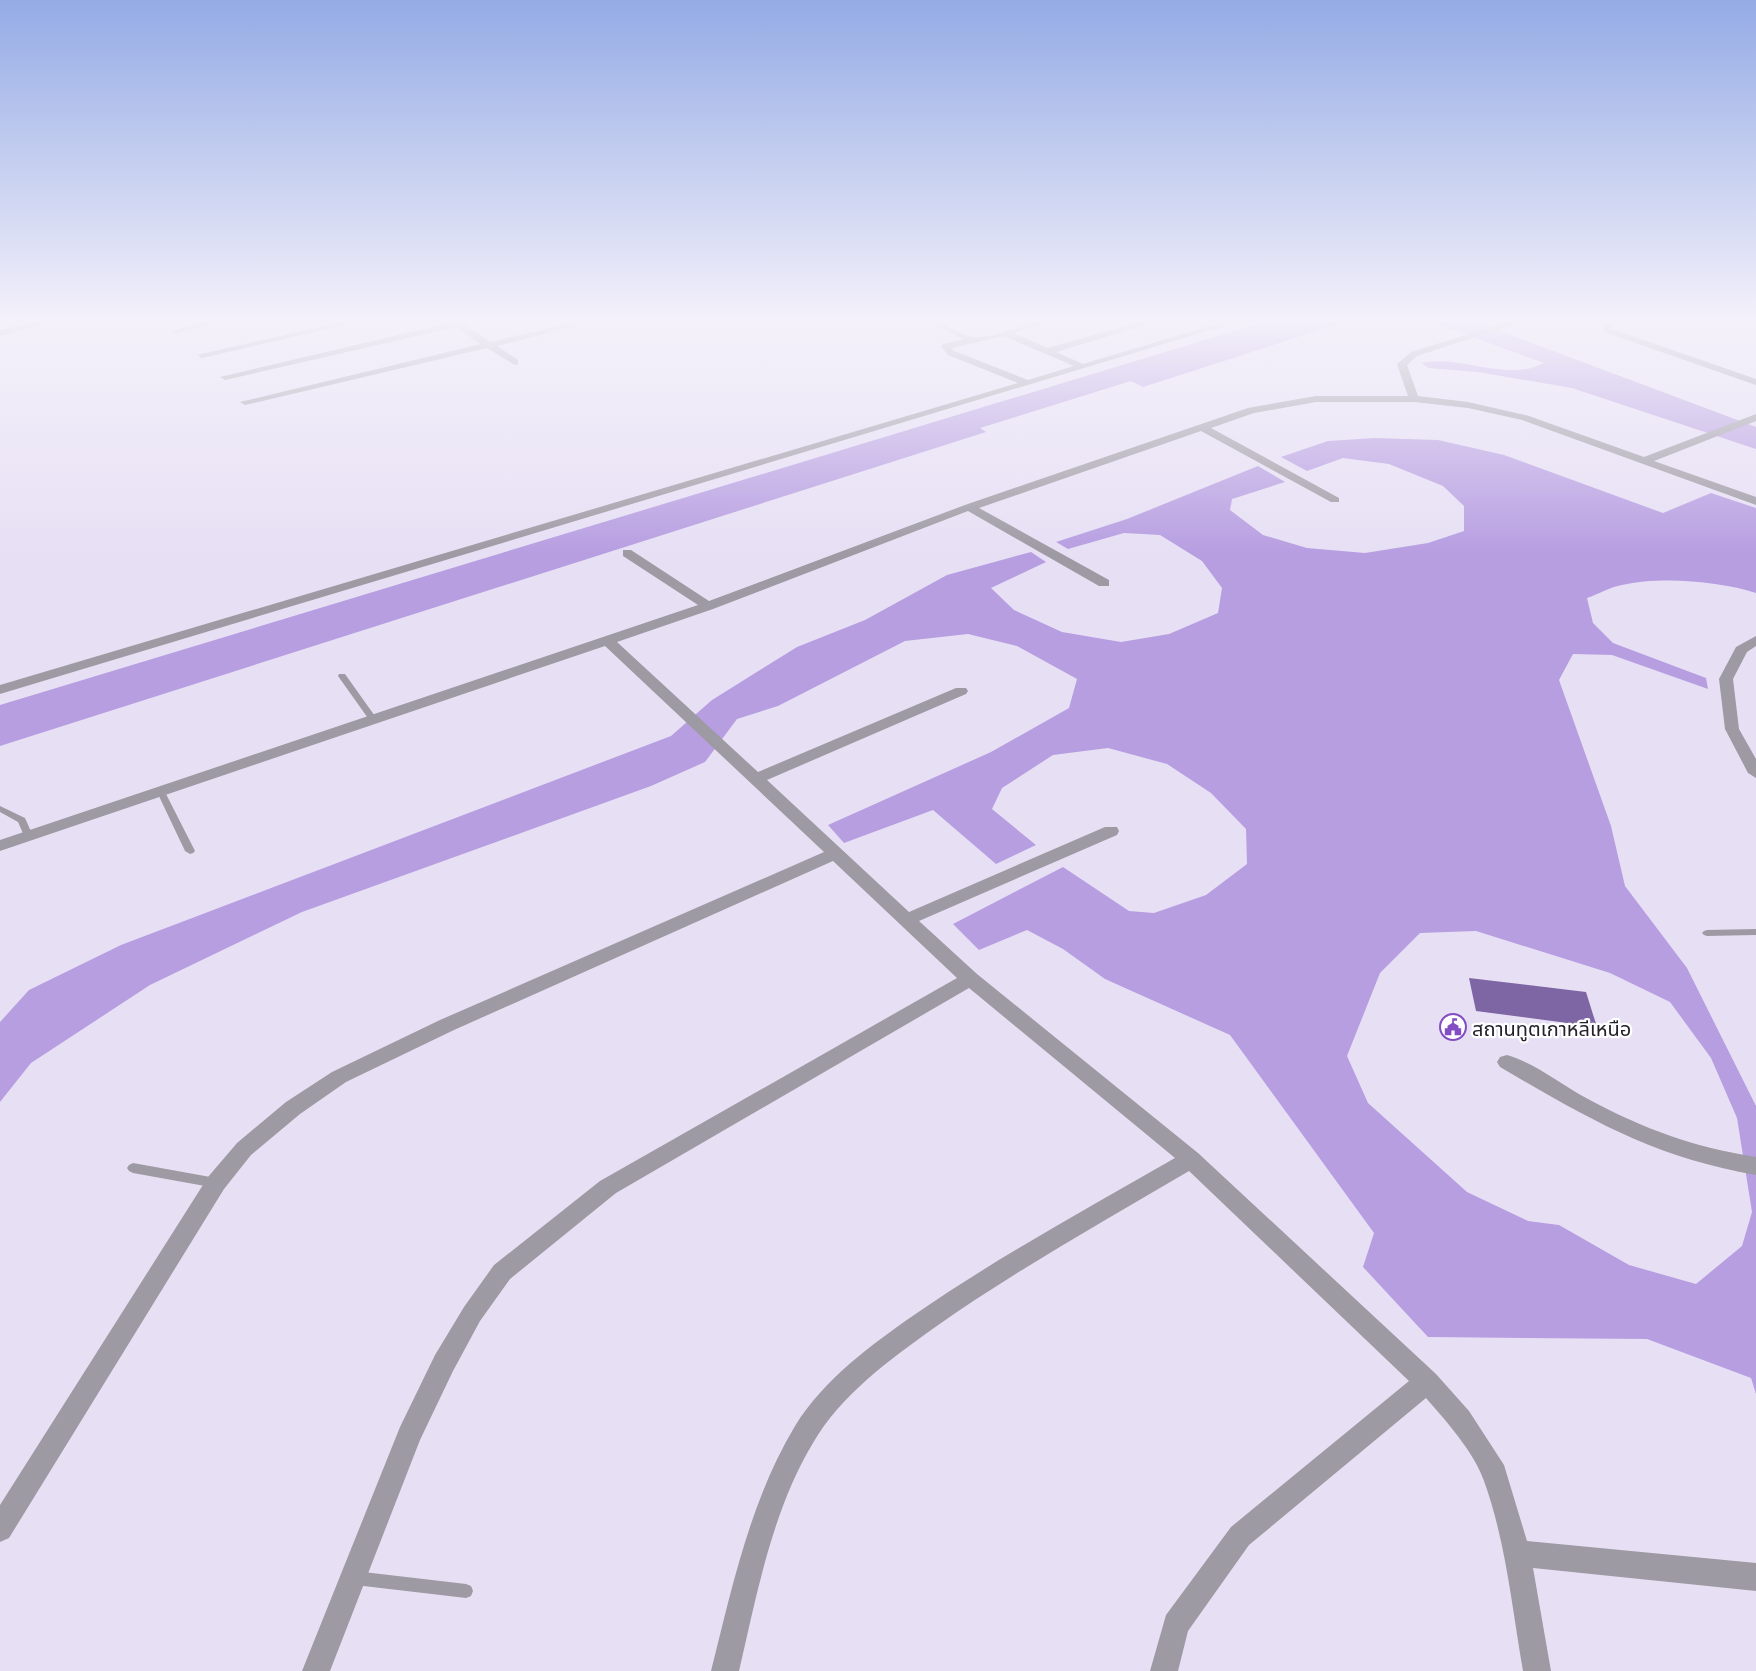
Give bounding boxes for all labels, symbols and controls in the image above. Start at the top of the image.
public building icon: สถานทูตเกาหลีเหนือ [1438,1012,1468,1042]
place label: สถานทูตเกาหลีเหนือ [1472,1014,1631,1042]

